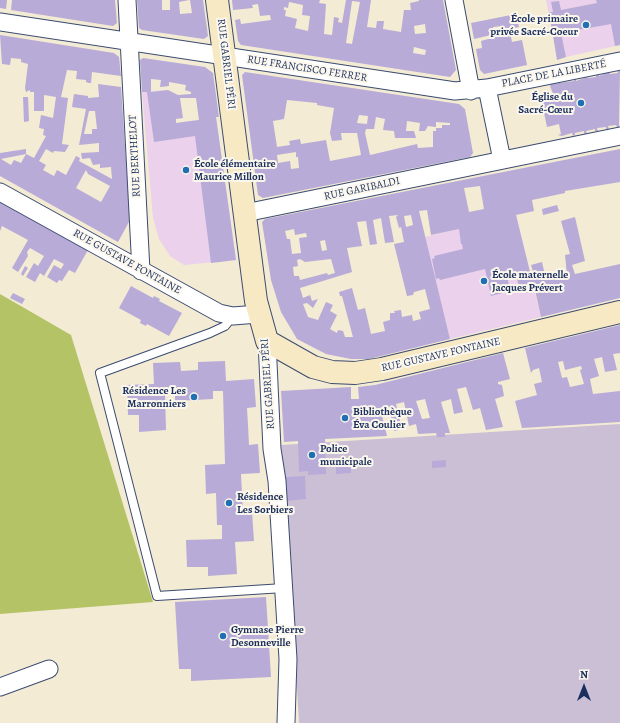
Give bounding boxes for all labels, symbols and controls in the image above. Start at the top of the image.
place label: École primaire privée Sacré-Coeur [490,12,578,38]
street label: RUE GABRIEL PÉRI [214,18,238,110]
marker: École primaire privée Sacré-Coeur [581,20,591,30]
street label: RUE FRANCISCO FERRER [246,53,368,85]
street label: PLACE DE LA LIBERTÉ [501,57,607,91]
place label: Église du Sacré-Cœur [518,90,573,116]
marker: Église du Sacré-Cœur [576,98,586,108]
street label: RUE BERTHELOT [126,115,144,197]
place label: École élémentaire Maurice Millon [194,157,276,183]
marker: École élémentaire Maurice Millon [181,165,191,175]
street label: RUE GARIBALDI [323,175,401,203]
street label: RUE GUSTAVE FONTAINE [71,227,183,297]
place label: École maternelle Jacques Prévert [492,268,568,294]
marker: École maternelle Jacques Prévert [479,276,489,286]
street label: RUE GUSTAVE FONTAINE [380,335,502,375]
street label: RUE GABRIEL PÉRI [258,338,278,430]
place label: Résidence Les Marronniers [122,384,186,410]
marker: Résidence Les Marronniers [189,392,199,402]
place label: Bibliothèque Éva Coulier [353,405,412,431]
marker: Bibliothèque Éva Coulier [340,413,350,423]
place label: Police municipale [320,442,372,468]
marker: Police municipale [307,450,317,460]
place label: Résidence Les Sorbiers [237,490,293,516]
marker: Résidence Les Sorbiers [224,498,234,508]
place label: Gymnase Pierre Desonneville [231,623,304,649]
marker: Gymnase Pierre Desonneville [218,631,228,641]
north arrow [564,667,604,707]
text: N [580,667,588,682]

